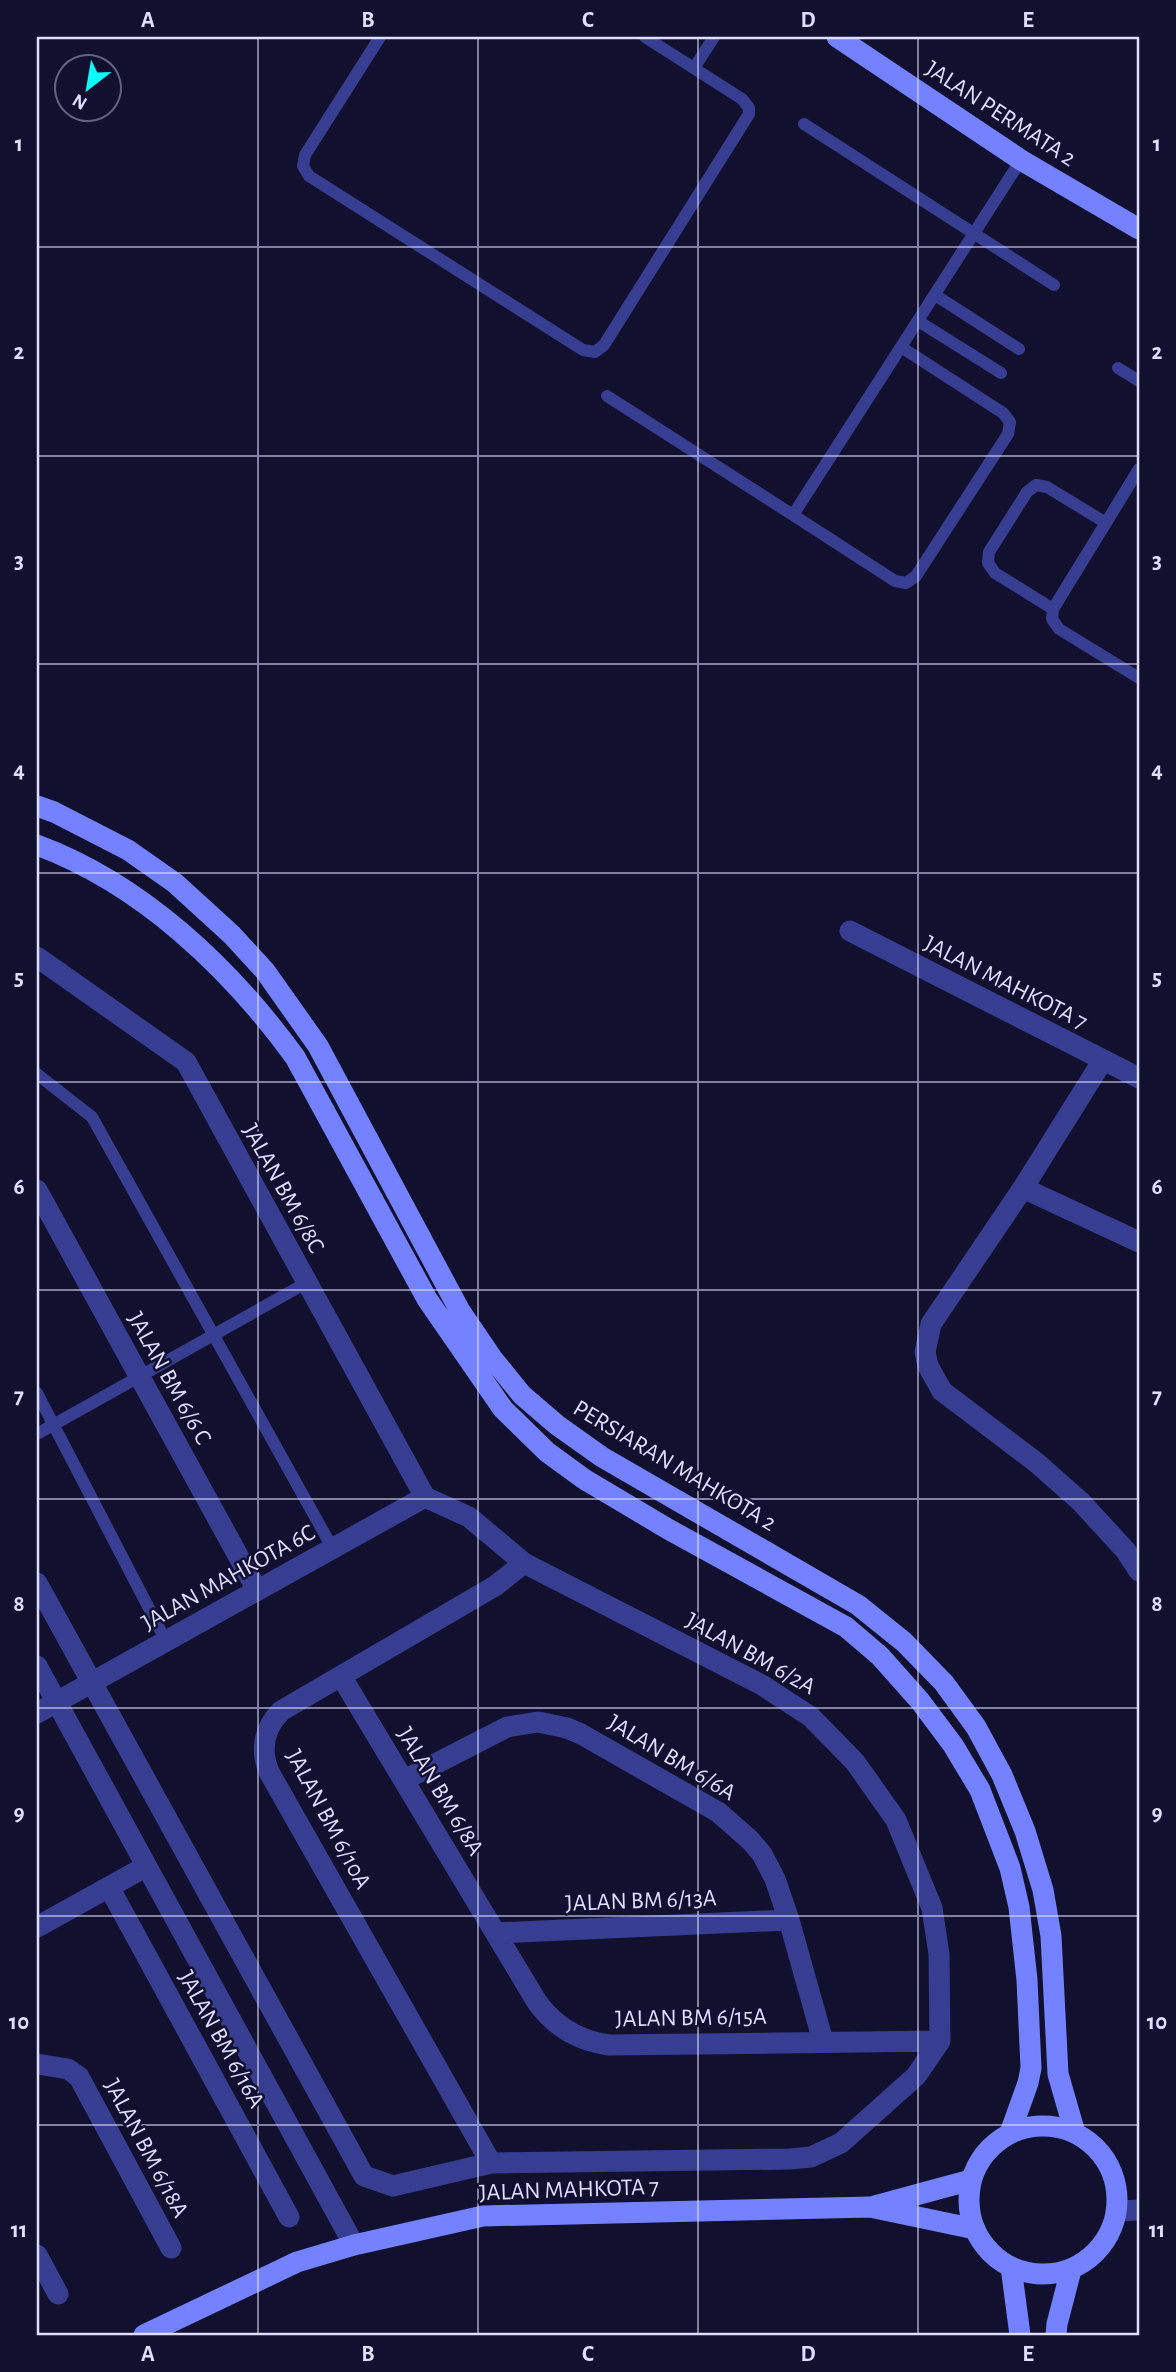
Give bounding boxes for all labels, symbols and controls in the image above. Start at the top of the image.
text: A [141,9,155,32]
text: B [361,9,375,32]
text: C [582,9,594,32]
text: D [800,9,816,32]
text: E [1022,9,1034,32]
north arrow [52,52,122,122]
street label: JALAN PERMATA 2 [921,57,1080,171]
text: N [69,90,91,113]
text: 1 [15,133,23,156]
text: 1 [1153,133,1161,156]
text: 2 [14,341,25,364]
text: 2 [1152,341,1163,364]
text: 3 [14,550,24,573]
text: 3 [1152,550,1162,573]
text: 4 [13,759,25,782]
text: 4 [1151,759,1163,782]
street label: JALAN MAHKOTA 7 [920,931,1091,1034]
text: 5 [14,967,24,990]
text: 5 [1152,967,1162,990]
street label: JALAN BM 6/8C [238,1120,328,1257]
text: 6 [13,1176,25,1199]
text: 6 [1151,1176,1163,1199]
street label: JALAN BM 6/6 C [123,1308,215,1449]
text: 7 [14,1385,24,1408]
text: 7 [1152,1385,1162,1408]
street label: PERSIARAN MAHKOTA 2 [569,1396,780,1536]
street label: JALAN MAHKOTA 6C [138,1520,319,1635]
text: 8 [13,1593,25,1616]
text: 8 [1151,1593,1163,1616]
street label: JALAN BM 6/2A [682,1608,820,1699]
street label: JALAN BM 6/6A [603,1710,740,1805]
street label: JALAN BM 6/8A [393,1723,488,1860]
street label: JALAN BM 6/10A [281,1746,375,1893]
text: 9 [13,1802,25,1825]
text: 9 [1151,1802,1163,1825]
street label: JALAN BM 6/13A [565,1886,717,1916]
street label: JALAN BM 6/16A [174,1967,269,2112]
street label: JALAN BM 6/15A [615,2005,767,2031]
text: 10 [9,2011,29,2034]
text: 10 [1147,2011,1167,2034]
street label: JALAN BM 6/18A [100,2075,193,2222]
street label: JALAN MAHKOTA 7 [479,2175,659,2205]
text: 11 [11,2219,27,2242]
text: 11 [1149,2219,1165,2242]
text: A [141,2343,155,2366]
text: B [361,2343,375,2366]
text: C [582,2343,594,2366]
text: D [800,2343,816,2366]
text: E [1022,2343,1034,2366]

